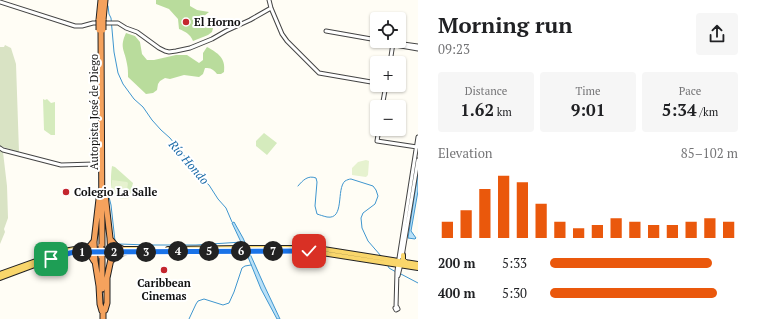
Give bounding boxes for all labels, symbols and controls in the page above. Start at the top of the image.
text: Morning run [438,10,572,39]
map controls [370,12,406,136]
button: locate [370,12,406,48]
button: share [696,13,738,55]
place label: El Horno [194,15,241,29]
marker: El Horno [181,17,191,27]
text: 09:23 [438,40,470,58]
street label: Autopista José de Diego [87,54,101,170]
button: + [370,56,406,92]
text: Distance [465,84,507,98]
text: Time [575,84,601,98]
text: Pace [679,84,701,98]
text: 1.62 [460,98,494,121]
text: 9:01 [571,98,605,121]
text: 5:34 [662,98,697,121]
button: − [370,100,406,136]
text: km [494,105,512,119]
text: /km [697,105,718,119]
water label: Río Hondo [165,136,212,187]
text: Elevation [438,144,493,162]
text: 85–102 m [681,144,738,162]
place label: Colegio La Salle [74,185,157,199]
marker: Colegio La Salle [61,187,71,197]
pin [292,234,326,268]
icon: check [298,240,320,262]
pin: 4 [168,241,188,261]
pin: 5 [199,241,219,261]
pin: 6 [231,241,251,261]
pin: 7 [263,241,283,261]
pin [34,242,68,276]
pin: 1 [72,242,92,262]
pin: 2 [104,242,124,262]
pin: 3 [136,242,156,262]
text: 4 [175,244,181,258]
text: 5 [206,244,212,258]
text: 6 [238,244,244,258]
text: 7 [270,244,276,258]
text: 1 [79,245,85,259]
text: 2 [111,245,117,259]
text: 3 [143,245,149,259]
icon: arrive [40,248,62,270]
text: 200 m [438,254,476,272]
text: 5:33 [502,254,527,272]
marker: Caribbean Cinemas [159,265,169,275]
place label: Caribbean Cinemas [137,276,191,303]
text: 400 m [438,284,476,302]
text: 5:30 [502,284,527,302]

